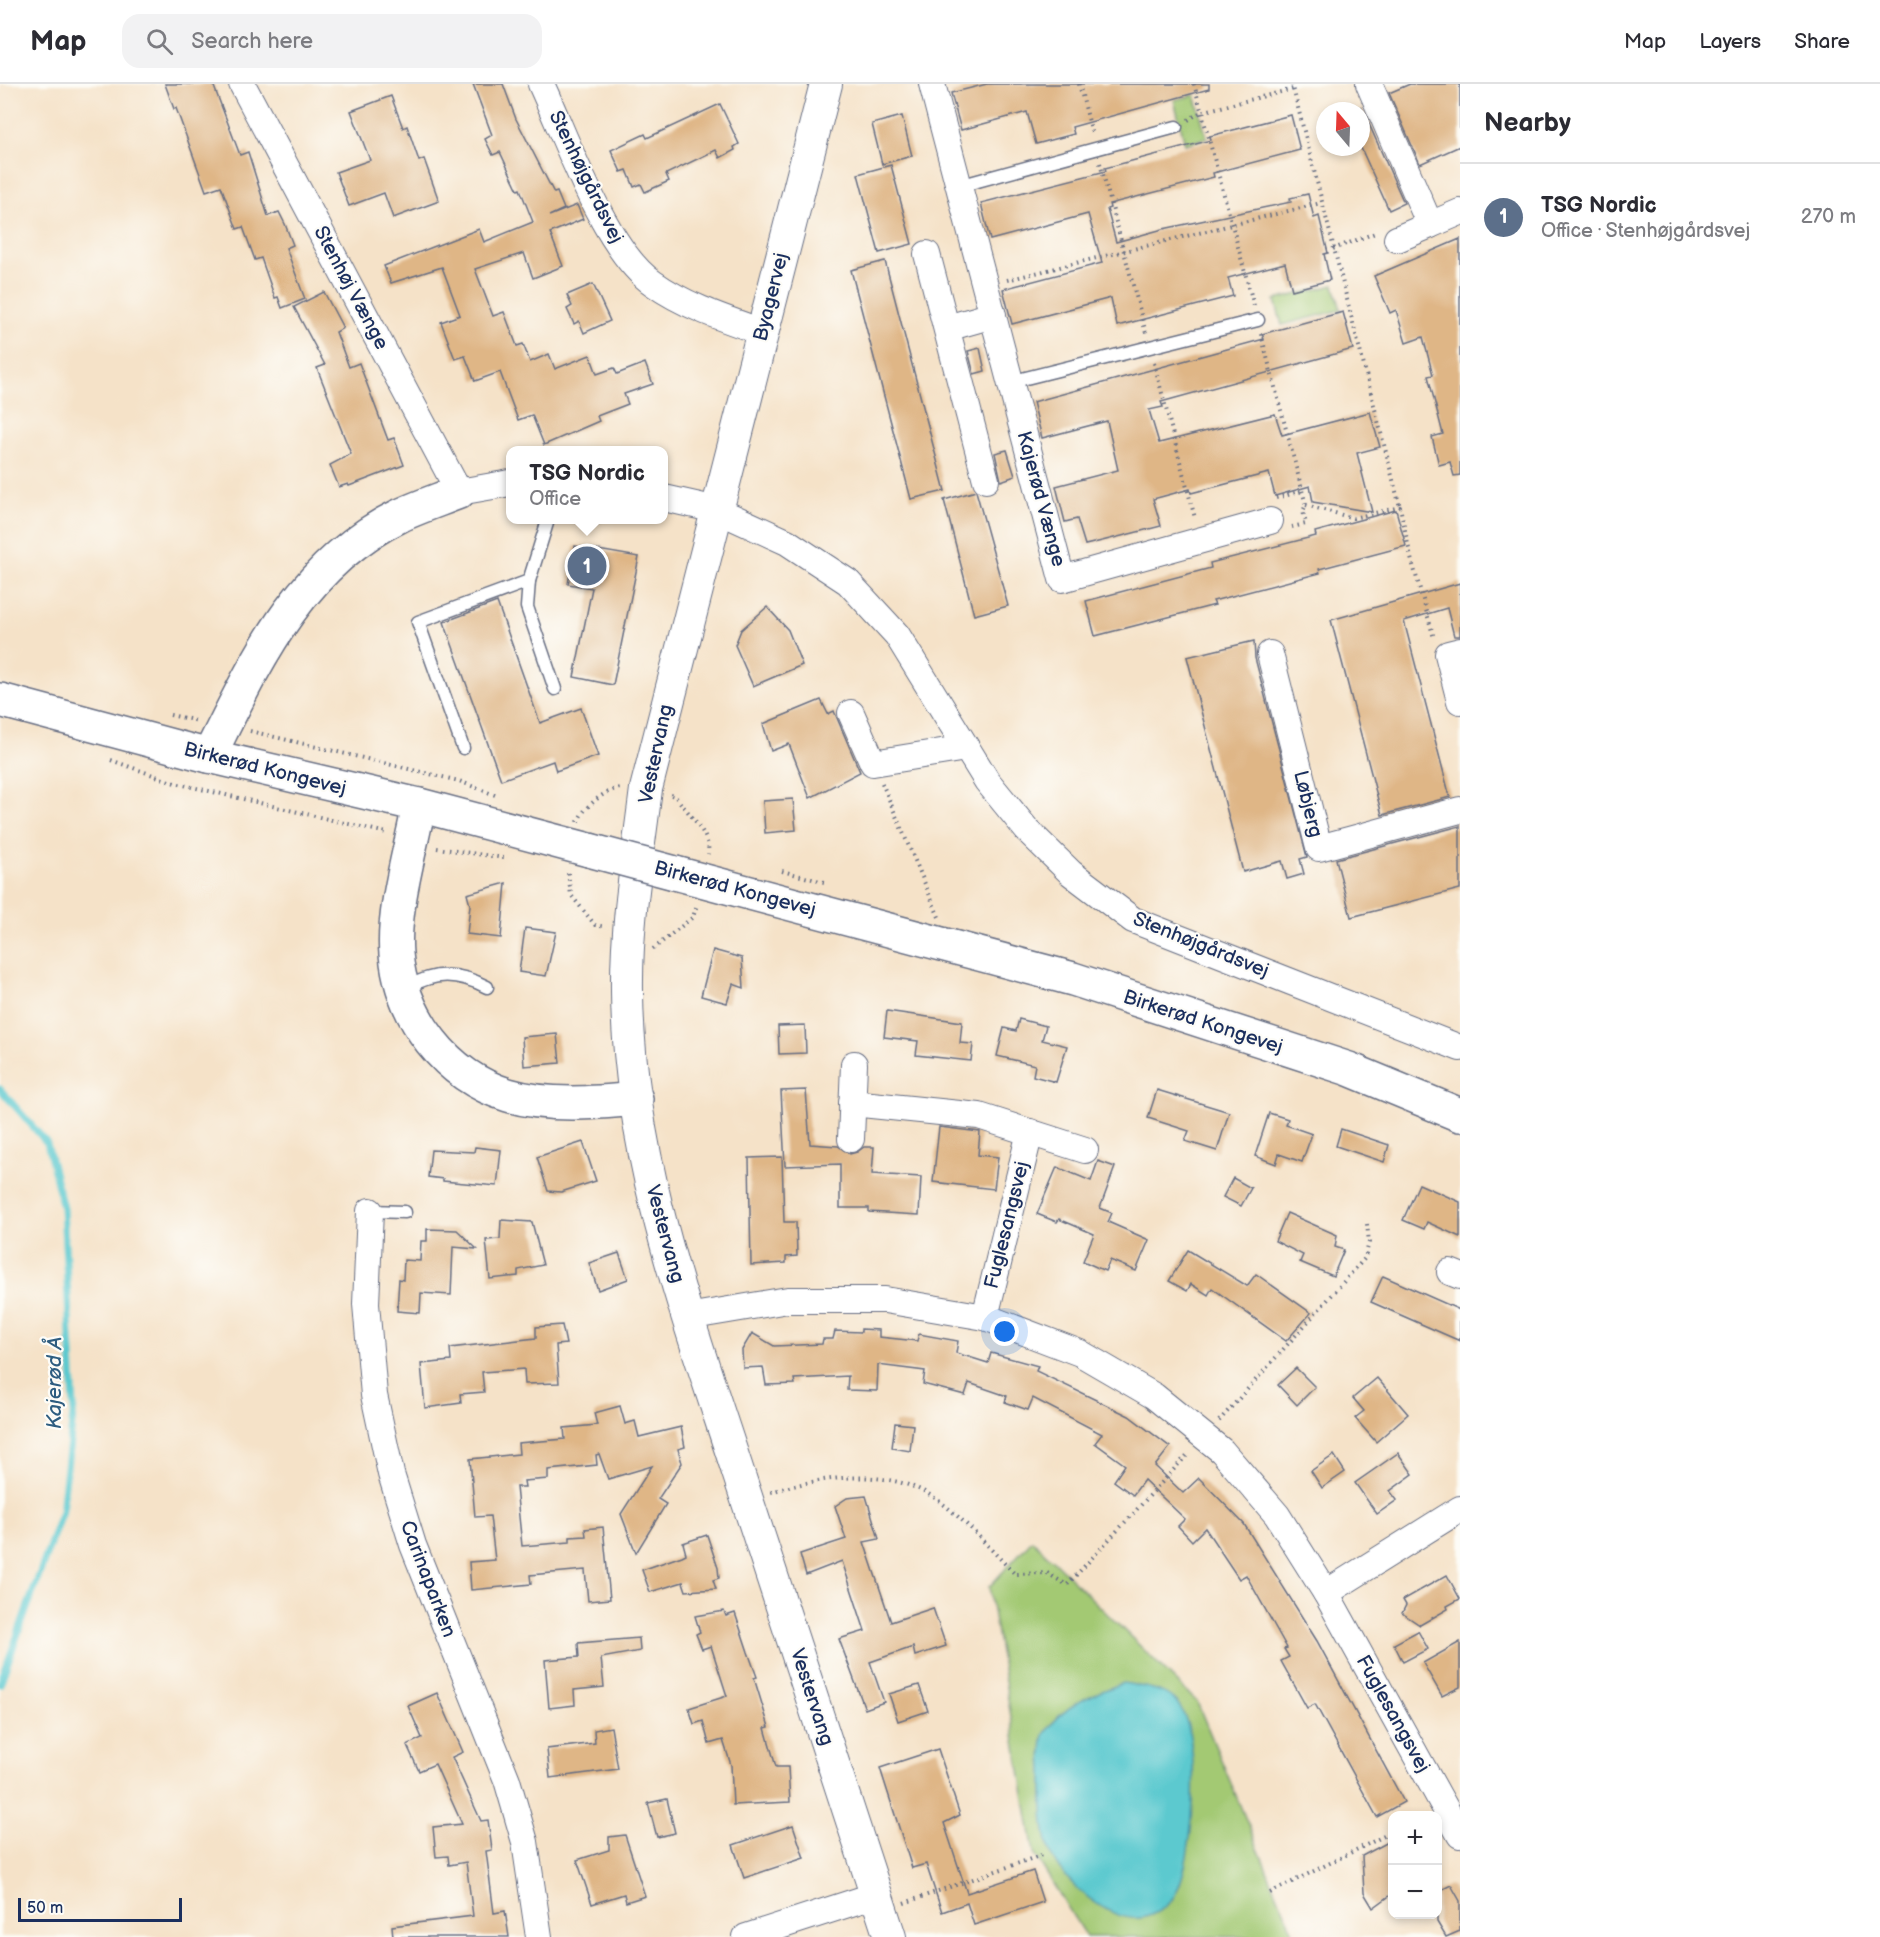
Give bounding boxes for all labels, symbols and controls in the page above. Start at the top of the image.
search box [122,14,542,68]
text: Map [30,25,86,58]
icon: search [143,25,176,58]
text: Search here [191,28,313,55]
text: Map [1624,29,1666,54]
text: Layers [1699,29,1761,54]
text: Share [1794,29,1850,54]
north arrow [1316,102,1370,156]
street label: Stenhøjgårdsvej [544,107,628,247]
text: Nearby [1484,108,1571,139]
text: TSG Nordic [1541,192,1657,219]
text: 1 [1499,205,1508,229]
text: 270 m [1801,205,1856,229]
text: Office · Stenhøjgårdsvej [1541,219,1750,243]
street label: Stenhøj Vænge [308,222,394,354]
street label: Byagervej [748,250,794,344]
street label: Kajerød Vænge [1011,429,1071,569]
popup [506,446,668,524]
text: TSG Nordic [529,460,645,487]
text: Office [529,487,581,511]
pin: 1 [568,544,606,588]
street label: Vestervang [634,702,678,806]
street label: Birkerød Kongevej [181,737,349,801]
street label: Løbjerg [1288,768,1328,840]
street label: Birkerød Kongevej [651,856,819,922]
street label: Stenhøjgårdsvej [1129,907,1273,983]
street label: Birkerød Kongevej [1120,985,1286,1059]
street label: Fuglesangsvej [980,1159,1034,1291]
street label: Vestervang [640,1182,690,1286]
your location [990,1317,1019,1346]
water label: Kajerød Å [41,1337,67,1429]
street label: Carinaparken [395,1517,461,1641]
street label: Vestervang [785,1645,839,1749]
street label: Fuglesangsvej [1351,1651,1435,1777]
map controls [1388,1811,1442,1919]
button: + [1388,1811,1442,1865]
button: − [1388,1865,1442,1919]
scale bar [18,1895,182,1922]
text: 50 m [27,1899,63,1918]

